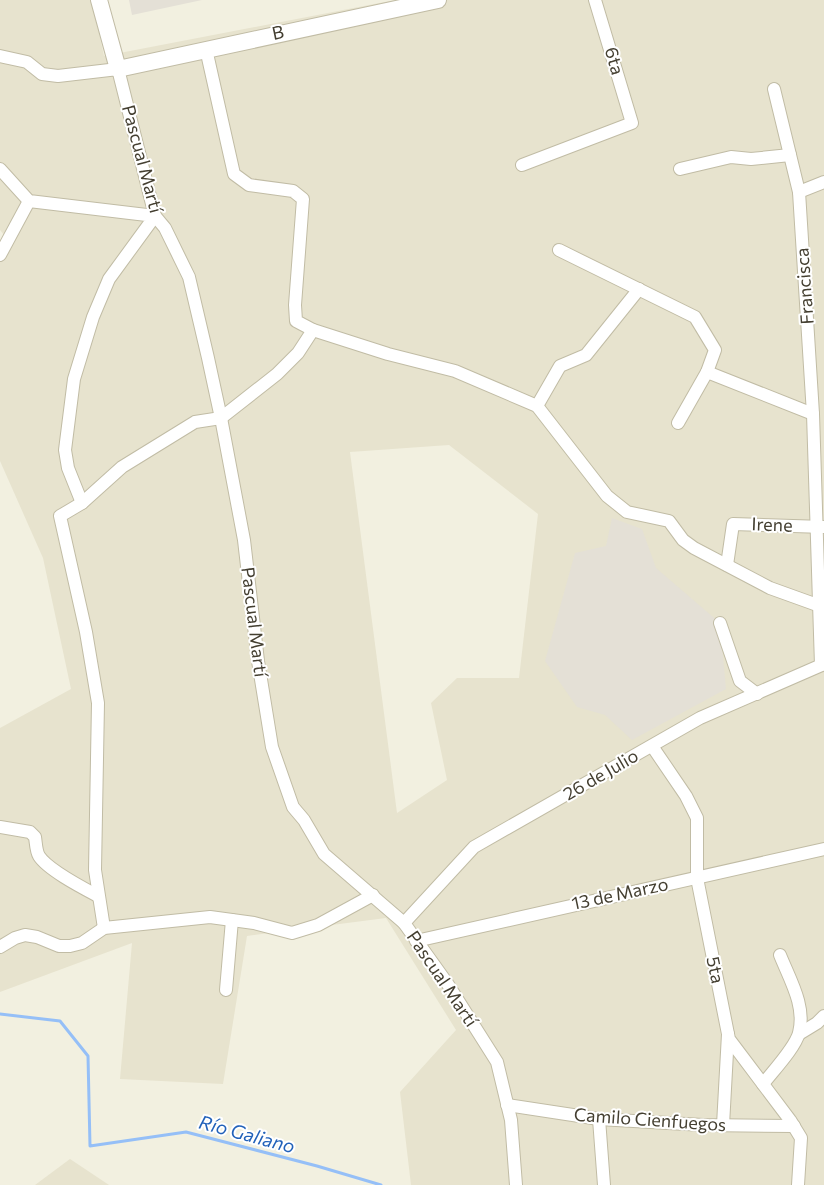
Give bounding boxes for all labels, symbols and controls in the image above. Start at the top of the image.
street label: B [270,20,286,44]
street label: 6ta [601,44,629,77]
street label: Pascual Martí [118,102,168,217]
street label: Francisca [790,247,818,325]
street label: Irene [751,512,793,536]
street label: Pascual Martí [237,565,273,680]
street label: 26 de Julio [559,744,642,804]
street label: 13 de Marzo [570,872,670,914]
street label: Pascual Martí [403,926,484,1032]
street label: 5ta [702,954,730,985]
street label: Camilo Cienfuegos [573,1103,727,1135]
water label: Río Galiano [197,1110,298,1157]

